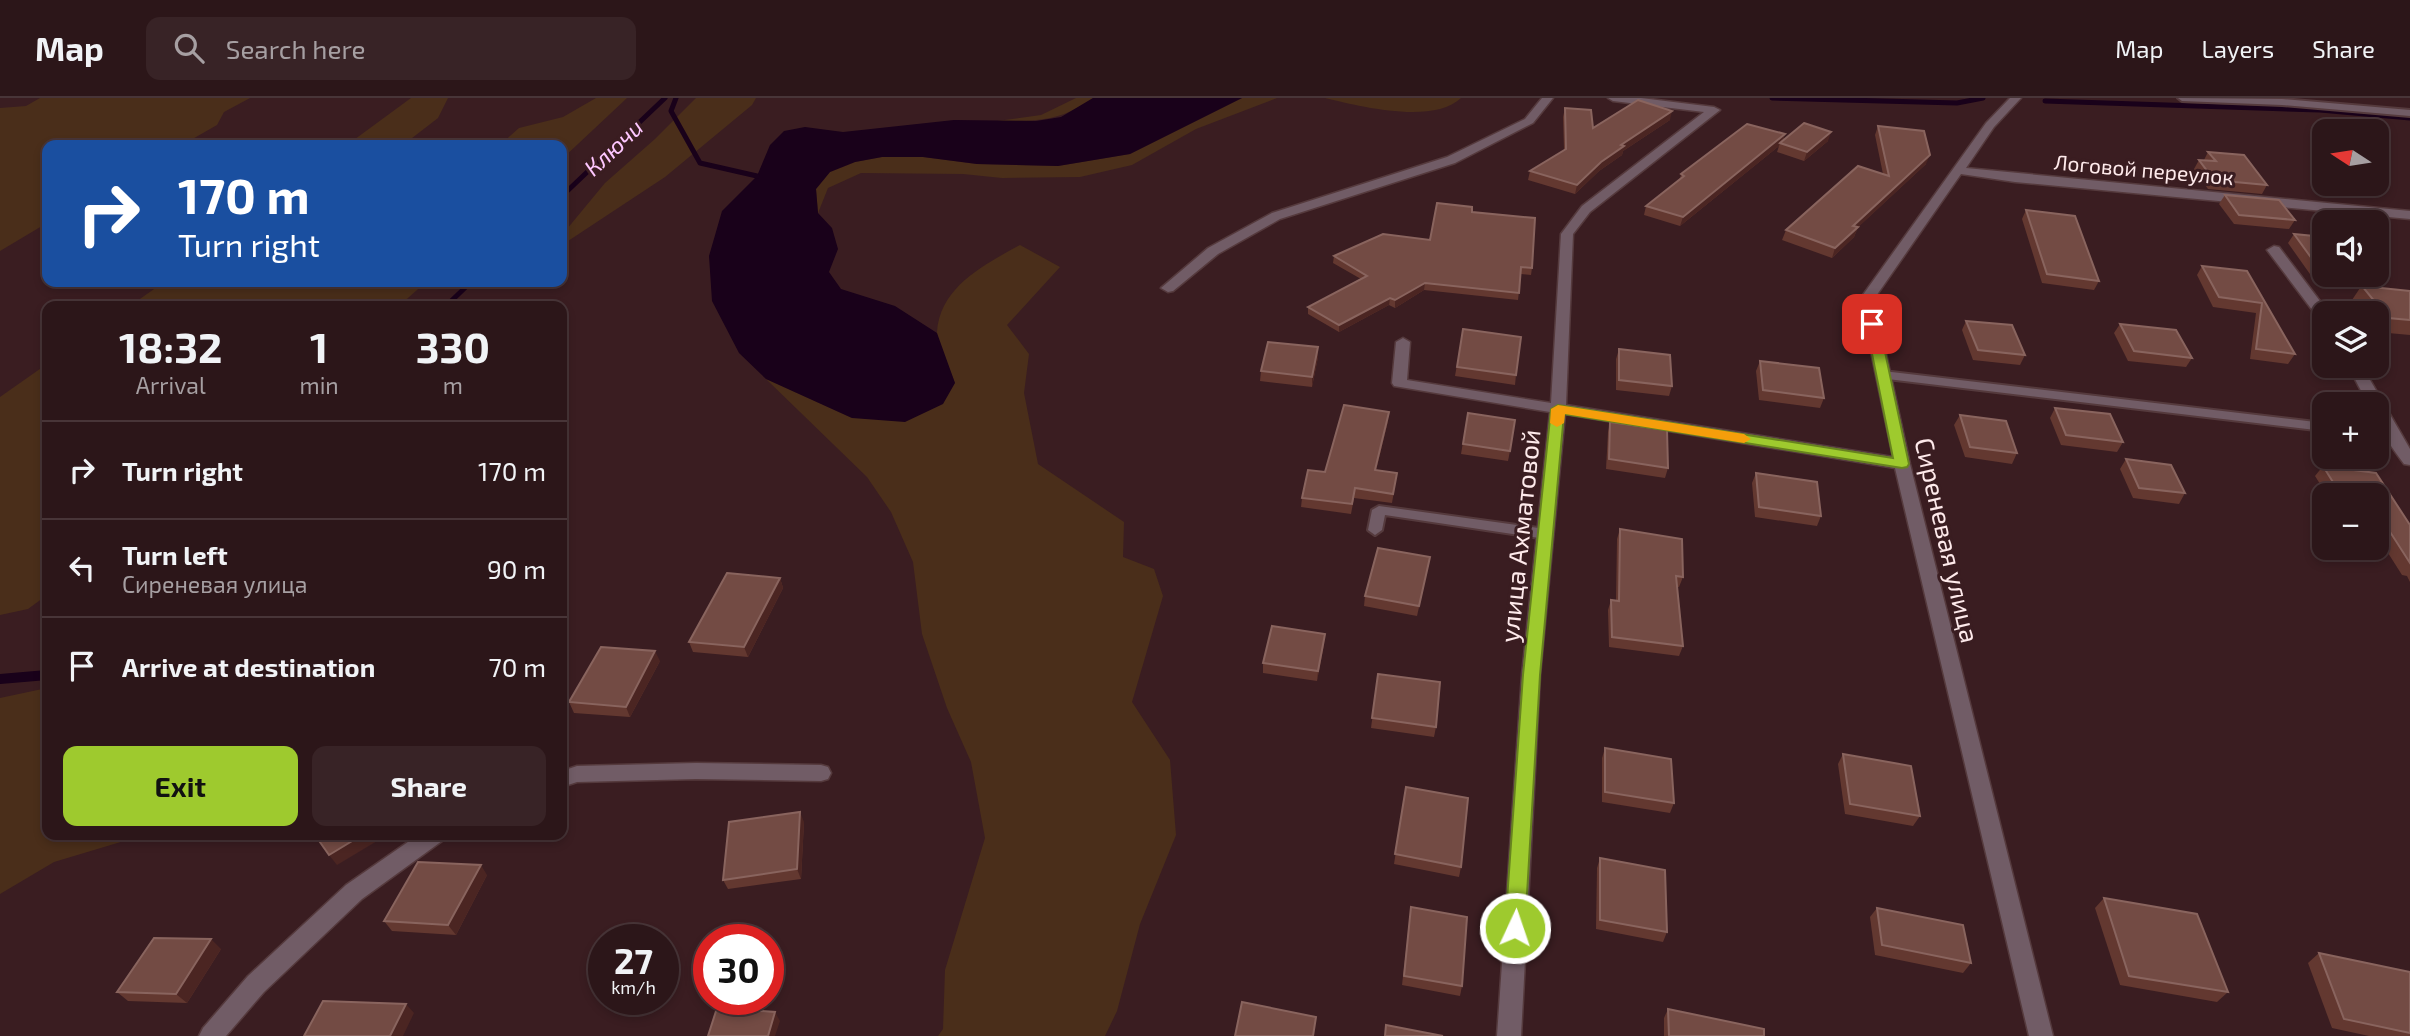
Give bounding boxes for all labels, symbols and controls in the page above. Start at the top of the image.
search box [146,17,636,80]
text: Map [35,28,104,68]
icon: search [170,29,208,67]
text: Search here [226,33,365,64]
text: Map [2115,34,2163,63]
text: Layers [2201,34,2274,63]
text: Share [2312,34,2375,63]
water label: Ключи [578,113,648,181]
north arrow [2312,119,2389,196]
map controls [2312,119,2389,560]
street label: Логовой переулок [2053,149,2235,190]
text: 170 m [178,165,310,224]
icon: right [63,168,154,259]
button: sound [2312,210,2389,287]
text: Turn right [178,225,320,263]
pin [1842,294,1902,354]
button: layers [2312,301,2389,378]
icon: arrive [1853,305,1891,343]
text: 18:32 [119,321,222,371]
text: 1 [310,321,328,371]
text: 330 [416,321,490,371]
text: Arrival [136,371,206,399]
text: min [299,371,339,399]
text: m [443,371,463,399]
button: + [2312,392,2389,469]
street label: улица Ахматовой [1492,428,1547,644]
street label: Сиреневая улица [1908,434,1987,646]
icon: right [63,451,101,489]
text: Turn right [122,455,243,486]
text: 170 m [478,455,546,486]
button: − [2312,483,2389,560]
text: Turn left [122,539,228,570]
icon: left [63,549,101,587]
text: 90 m [487,553,546,584]
text: Сиреневая улица [122,570,308,598]
icon: arrive [63,647,101,685]
text: Arrive at destination [122,651,375,682]
text: 70 m [488,651,546,682]
button: Exit [63,746,298,826]
button: Share [312,746,546,826]
position arrow [1478,891,1552,965]
speed limit sign: 30 [693,924,784,1015]
text: 27 [614,939,653,981]
text: km/h [611,976,656,998]

